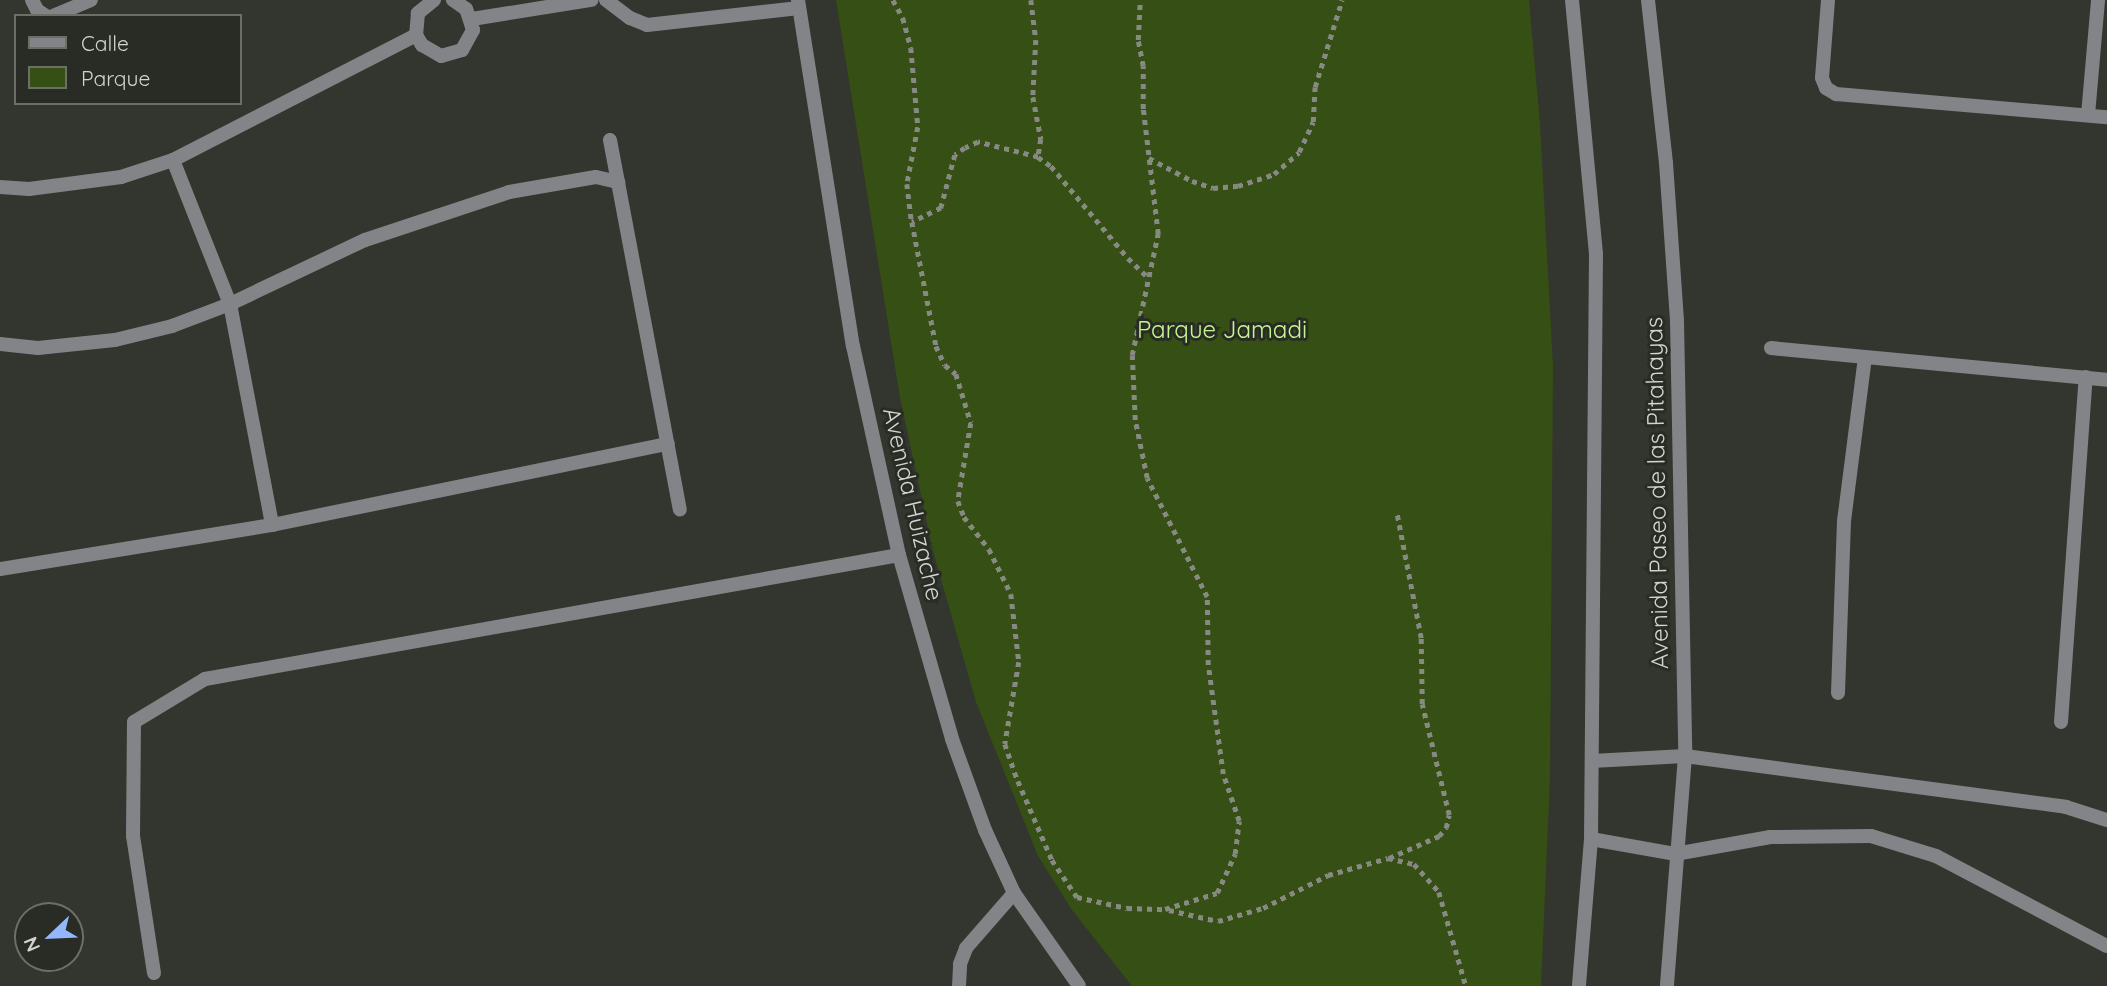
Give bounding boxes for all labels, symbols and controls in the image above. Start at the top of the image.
legend [14,14,242,105]
text: Calle [81,30,129,56]
text: Parque [81,65,150,91]
park label: Parque Jamadi [1137,316,1307,344]
street label: Avenida Paseo de las Pitahayas [1640,317,1674,669]
street label: Avenida Huizache [877,405,949,603]
north arrow [14,902,84,972]
text: N [18,933,45,956]

